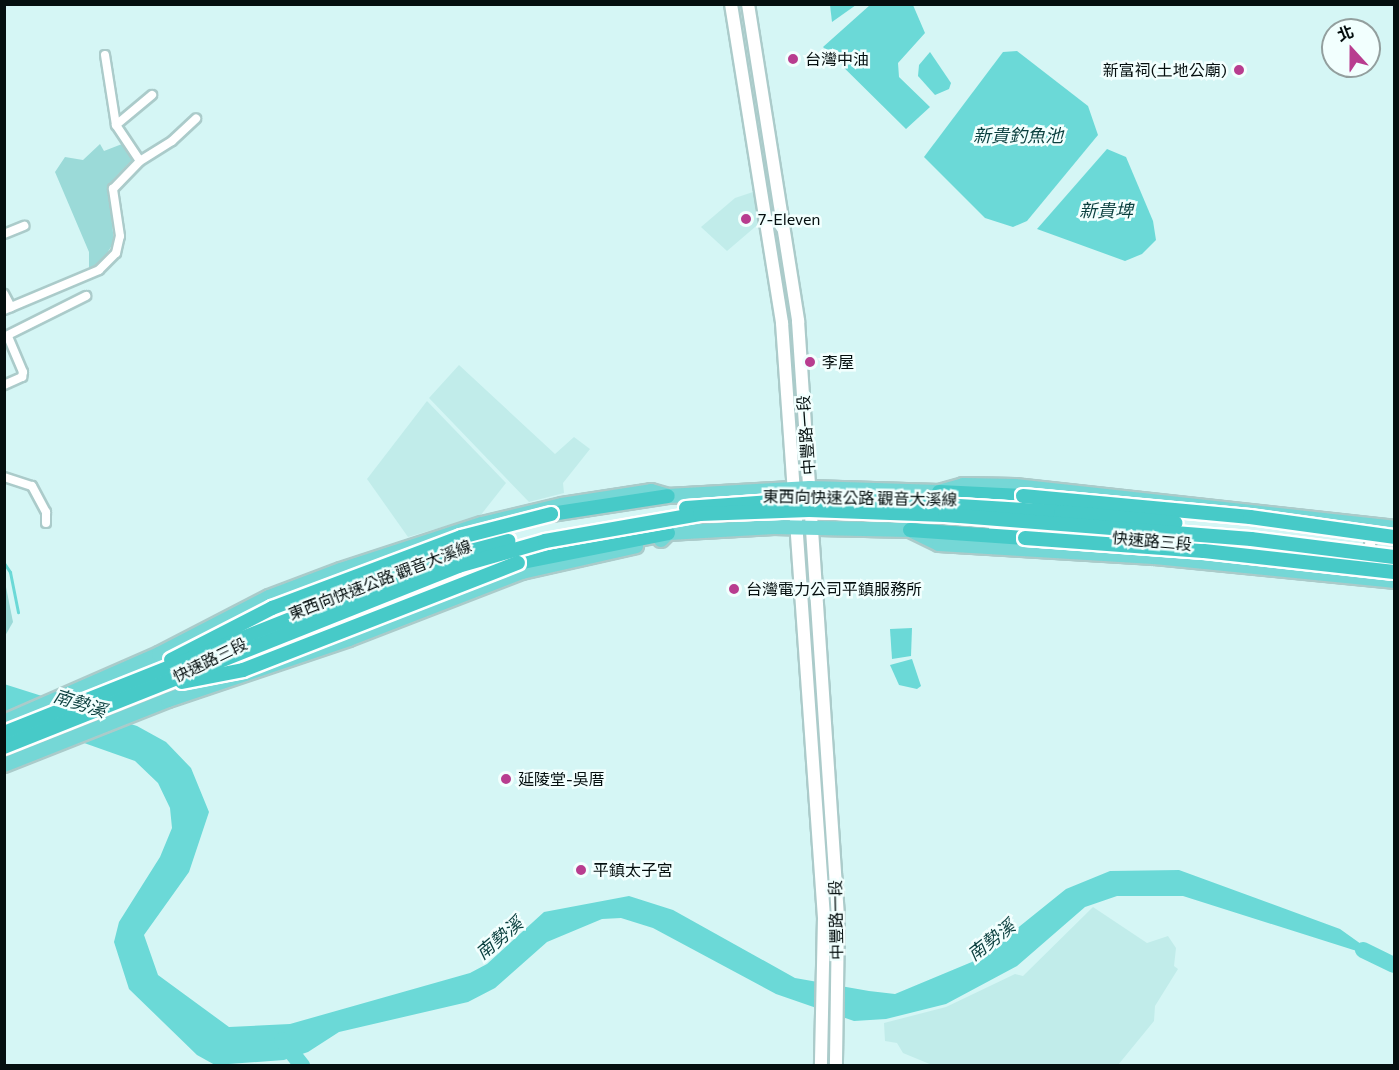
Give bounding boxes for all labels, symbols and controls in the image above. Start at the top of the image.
north arrow [1321,18,1381,78]
text: 北 [1334,21,1356,44]
place label: 台灣中油 [805,49,869,69]
marker: 台灣中油 [786,52,800,66]
place label: 新富祠(土地公廟) [1103,60,1227,80]
marker: 新富祠(土地公廟) [1232,63,1246,77]
water label: 新貴釣魚池 [973,124,1063,146]
water label: 新貴埤 [1079,199,1133,221]
place label: 7-Eleven [758,209,821,229]
marker: 7-Eleven [739,212,753,226]
place label: 李屋 [822,352,854,372]
marker: 李屋 [803,355,817,369]
street label: 中豐路一段 [794,394,818,476]
street label: 東西向快速公路 觀音大溪線 [762,487,958,509]
street label: 快速路三段 [1111,528,1193,554]
street label: 東西向快速公路 觀音大溪線 [286,536,474,624]
place label: 台灣電力公司平鎮服務所 [746,579,922,599]
marker: 台灣電力公司平鎮服務所 [727,582,741,596]
street label: 快速路三段 [170,634,250,686]
water label: 南勢溪 [51,684,109,722]
place label: 延陵堂-吳厝 [518,769,605,789]
marker: 延陵堂-吳厝 [499,772,513,786]
place label: 平鎮太子宮 [593,860,673,880]
marker: 平鎮太子宮 [574,863,588,877]
street label: 中豐路一段 [826,880,846,960]
water label: 南勢溪 [471,912,527,964]
water label: 南勢溪 [963,915,1019,965]

